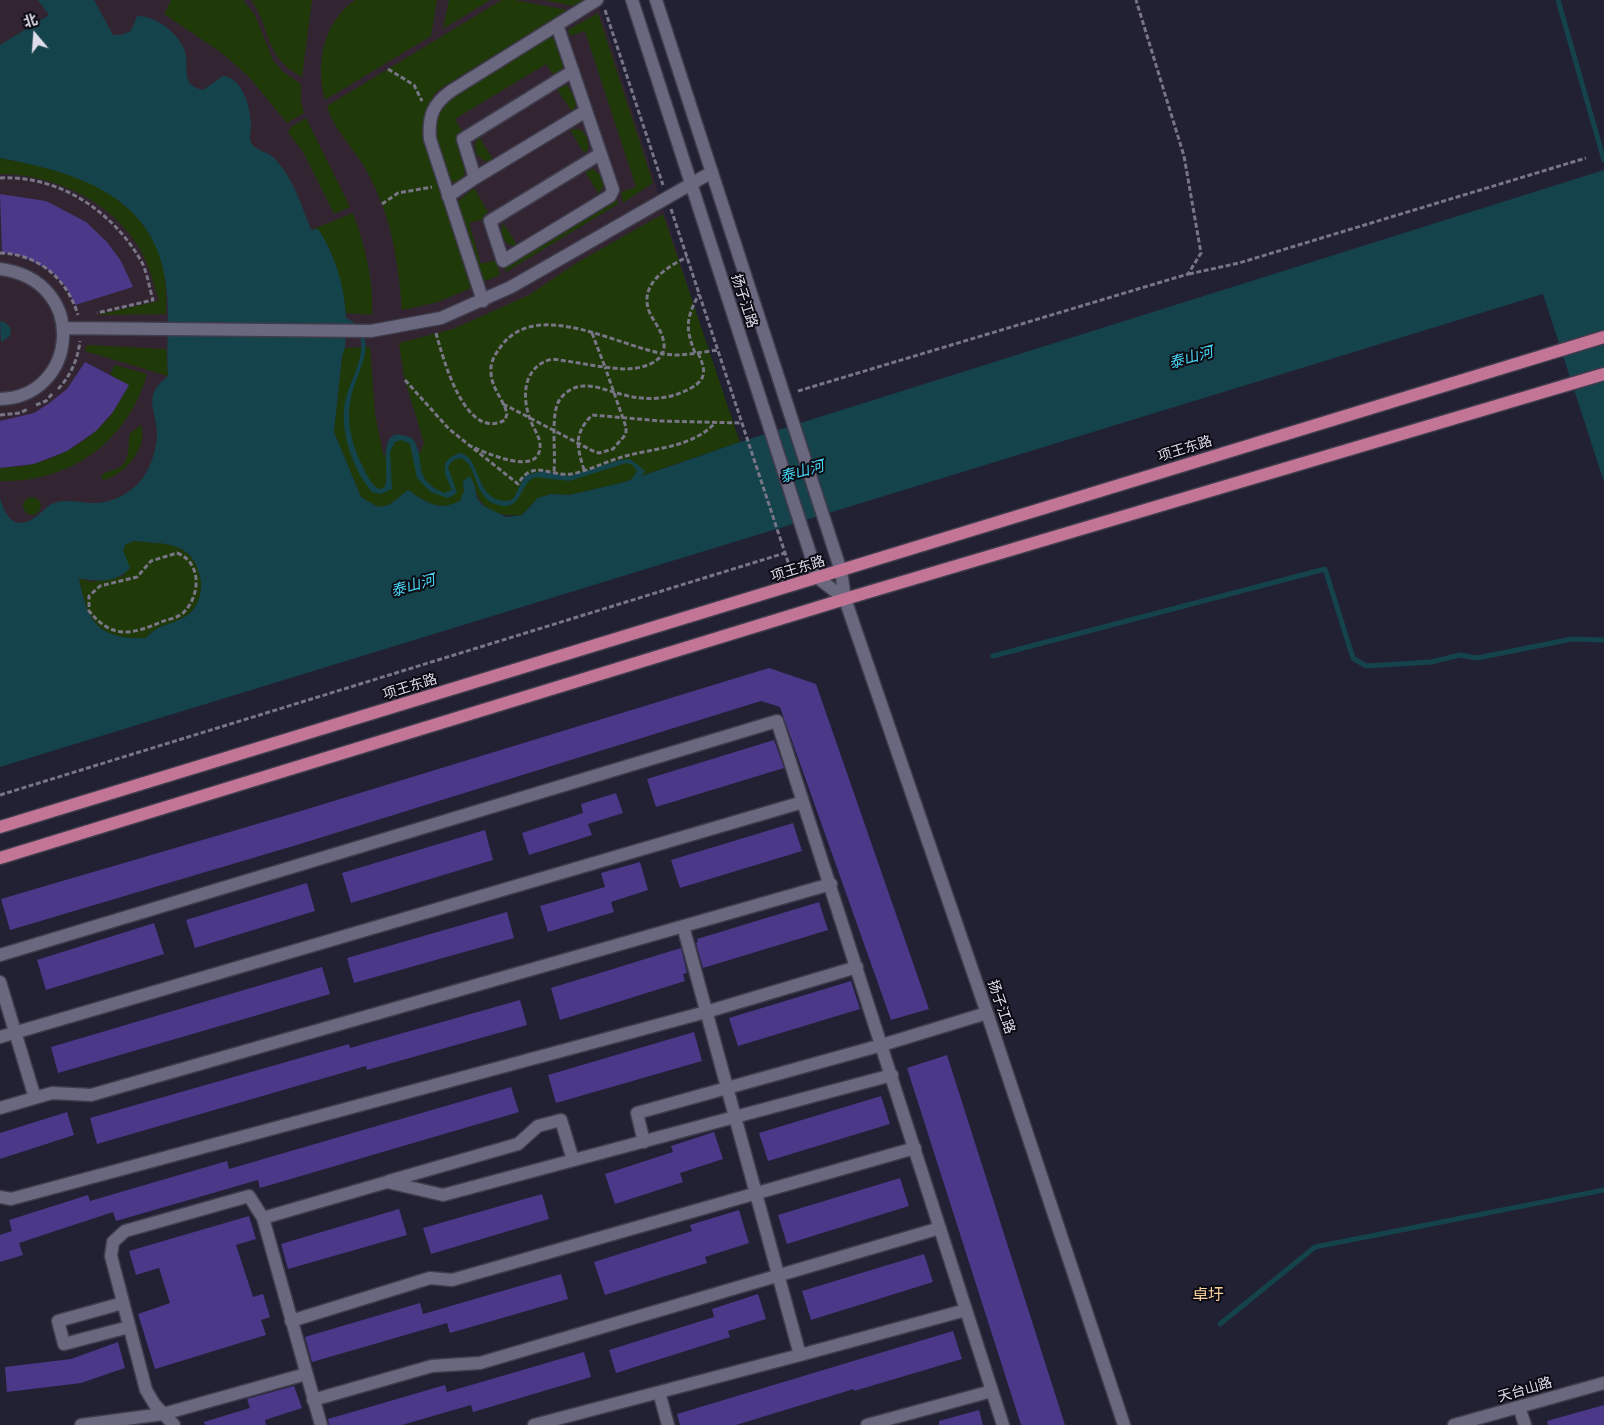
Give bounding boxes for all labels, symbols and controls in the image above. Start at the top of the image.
north arrow [10,10,60,60]
text: 北 [21,10,40,31]
street label: 扬子江路 [727,272,761,330]
water label: 泰山河 [1167,343,1215,373]
street label: 项王东路 [1156,433,1214,465]
water label: 泰山河 [778,457,826,487]
street label: 项王东路 [769,553,827,585]
water label: 泰山河 [389,571,437,601]
street label: 项王东路 [381,671,439,703]
street label: 扬子江路 [984,978,1018,1036]
district label: 卓圩 [1192,1285,1224,1305]
street label: 天台山路 [1496,1374,1554,1406]

